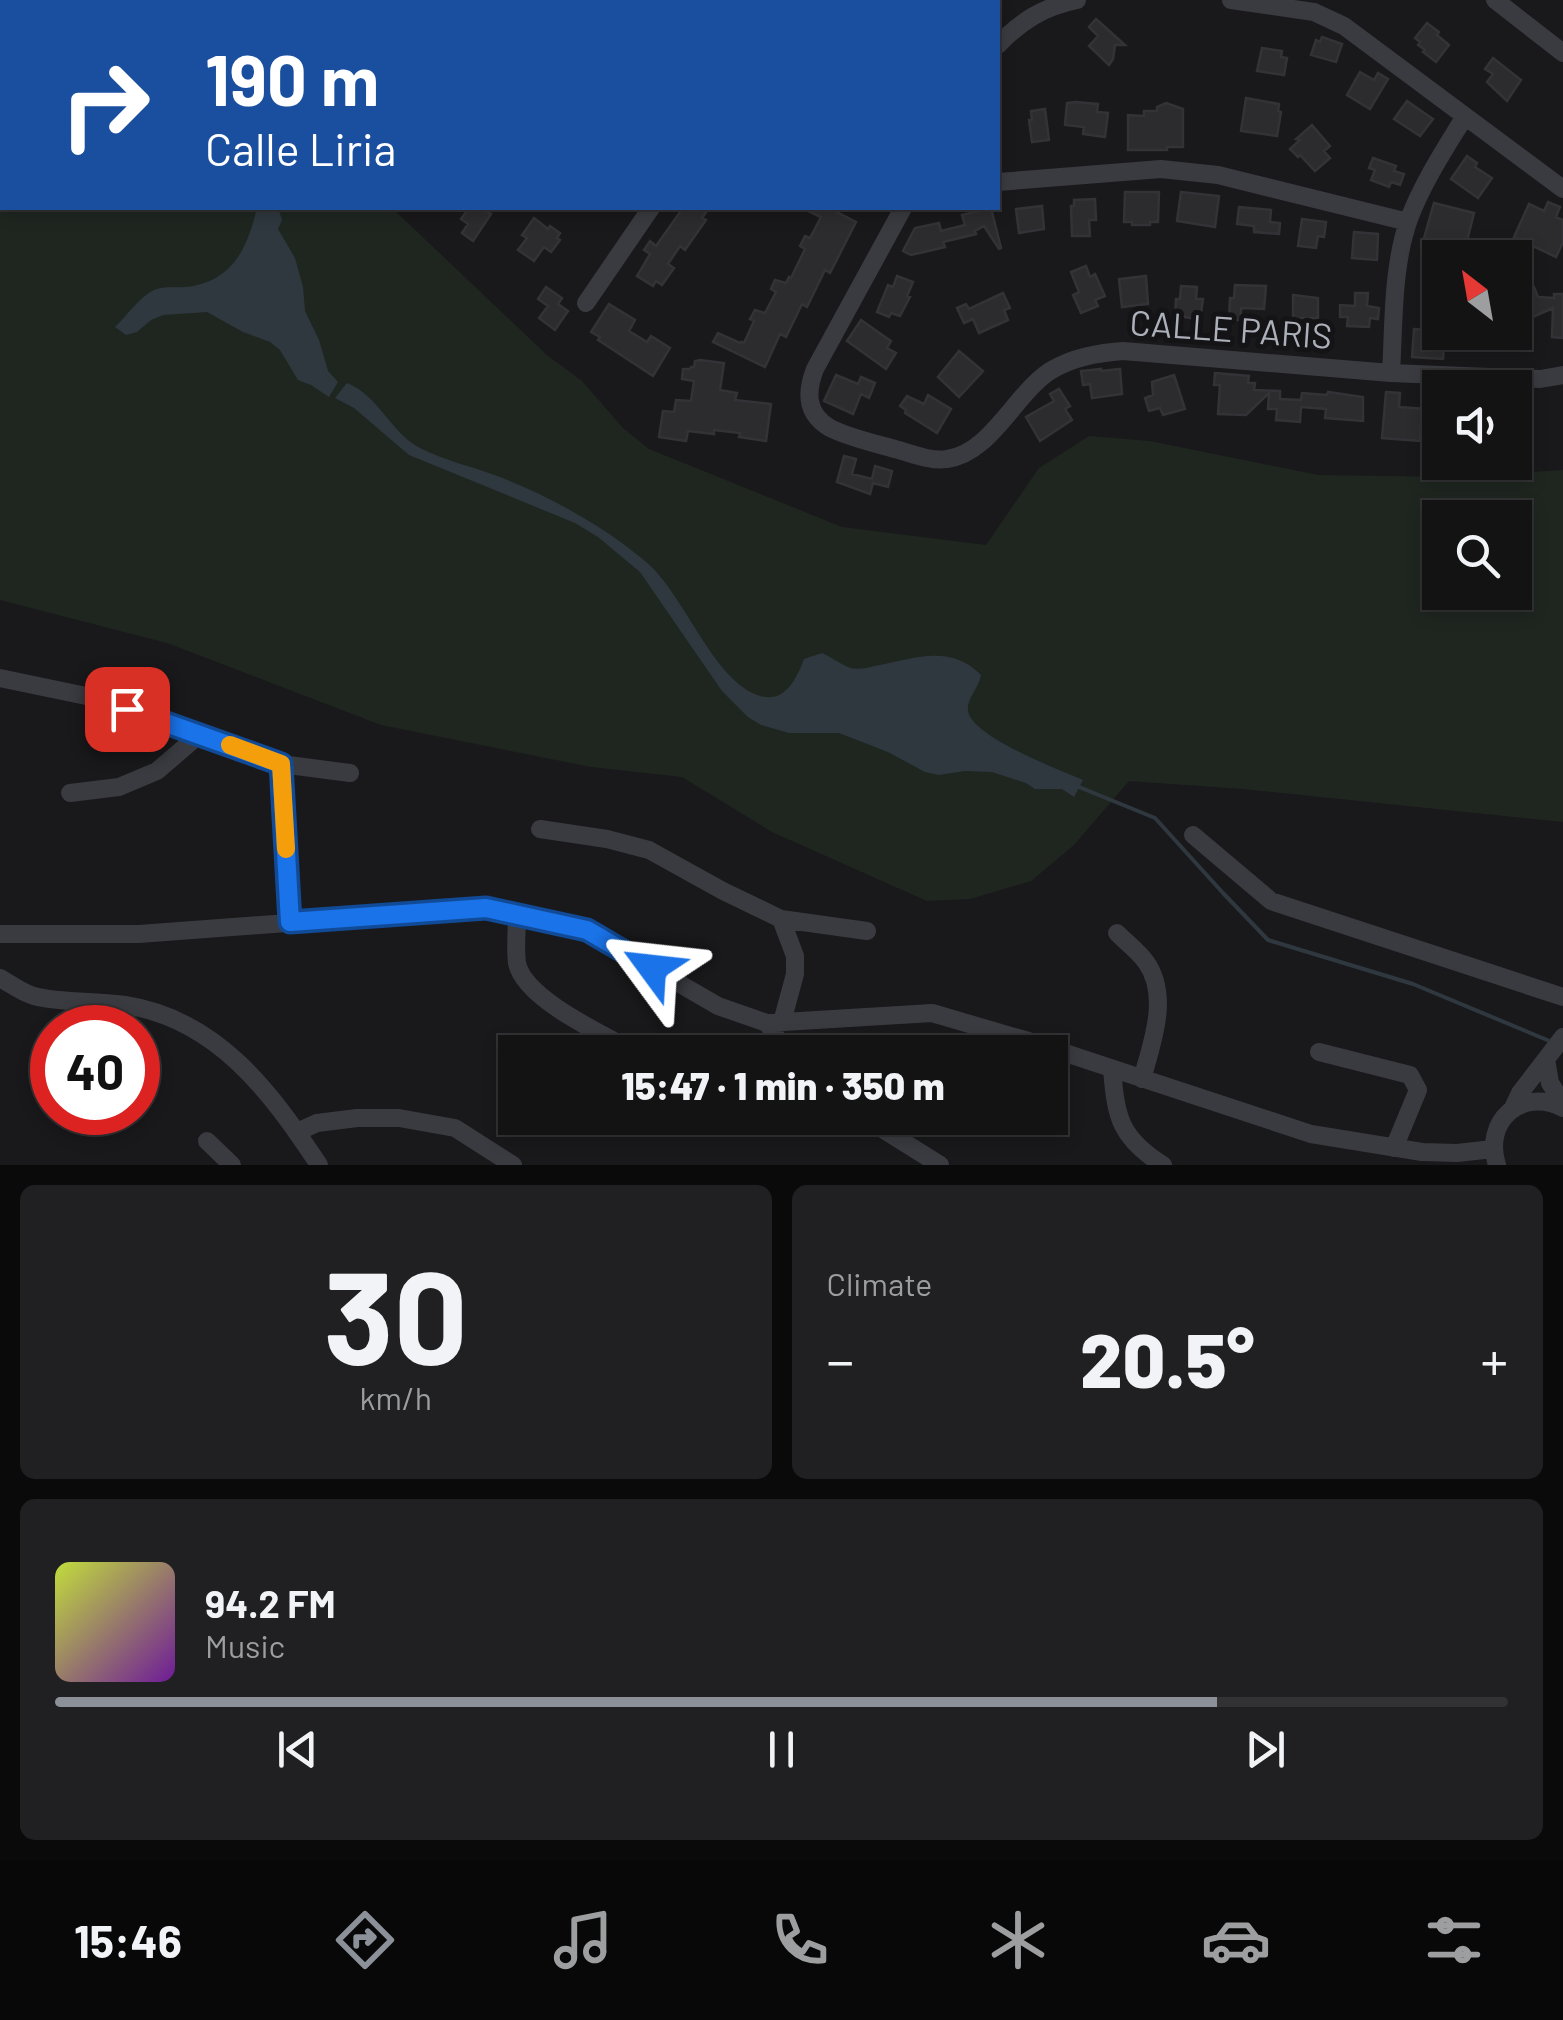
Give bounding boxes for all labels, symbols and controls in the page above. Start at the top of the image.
text: 190 m [205,36,379,120]
icon: right [40,40,170,170]
text: Calle Liria [205,121,397,175]
north arrow [1422,240,1532,350]
map controls [1422,240,1532,610]
street label: CALLE PARIS [1129,300,1333,356]
button: sound [1422,370,1532,480]
button: search [1422,500,1532,610]
pin [85,667,170,752]
icon: arrive [100,682,155,737]
position arrow [600,916,704,1020]
speed limit sign: 40 [30,1005,160,1135]
text: 15:47 · 1 min · 350 m [621,1062,945,1108]
text: 30 [324,1235,468,1391]
text: Climate [827,1264,932,1302]
text: 20.5° [1080,1313,1255,1403]
text: − [827,1326,854,1392]
text: + [1480,1326,1508,1392]
text: km/h [360,1378,432,1416]
text: 94.2 FM [205,1580,336,1626]
text: Music [205,1626,285,1664]
icon: previous [270,1722,325,1777]
icon: pause [754,1722,809,1777]
icon: next [1238,1722,1293,1777]
icon: directions [330,1905,400,1975]
icon: music [548,1905,618,1975]
icon: phone [765,1905,835,1975]
icon: climate [983,1905,1053,1975]
icon: car [1201,1905,1271,1975]
icon: filters [1419,1905,1489,1975]
text: 15:46 [74,1913,182,1967]

